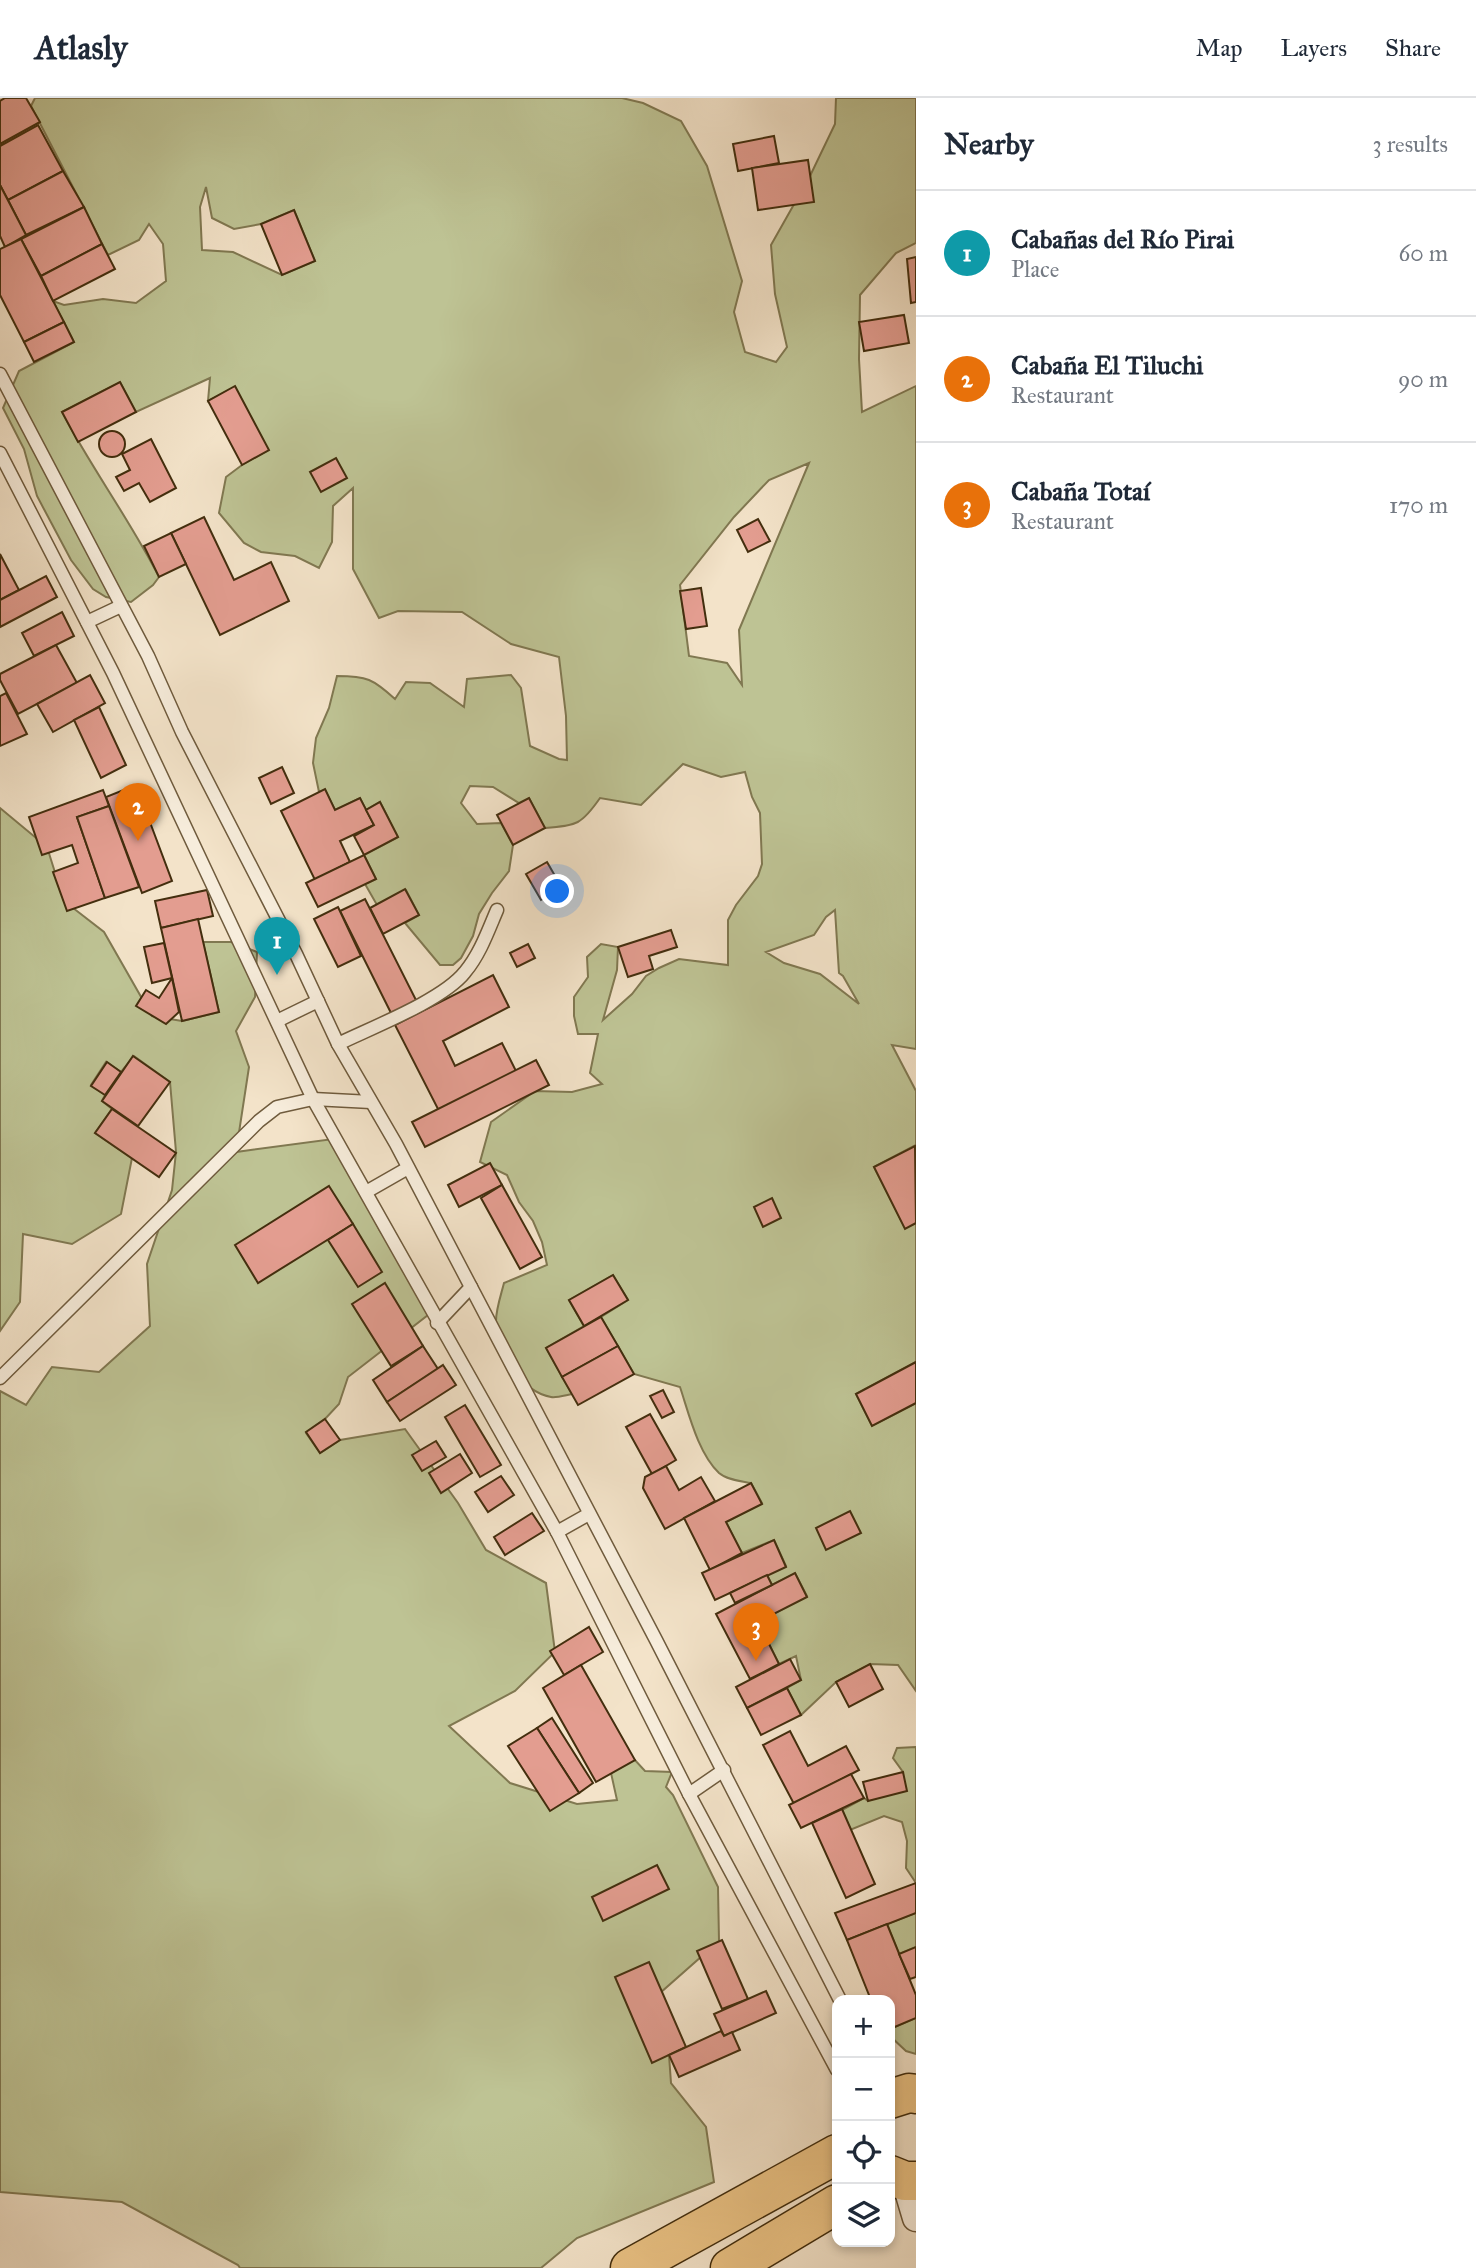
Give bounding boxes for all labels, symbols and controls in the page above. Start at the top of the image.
text: Atlasly [35,28,127,68]
text: Map [1196,33,1243,63]
text: Layers [1281,33,1347,63]
text: Share [1385,33,1441,63]
text: Nearby [944,126,1034,162]
text: 3 results [1372,130,1448,158]
text: Cabañas del Río Pirai [1011,223,1234,255]
text: 1 [962,239,972,267]
text: 60 m [1399,239,1448,267]
text: Place [1011,255,1059,283]
text: Cabaña El Tiluchi [1011,349,1204,381]
text: 2 [961,365,973,393]
text: 90 m [1398,365,1448,393]
text: Restaurant [1011,381,1114,409]
text: Cabaña Totaí [1011,475,1150,507]
text: 3 [962,491,972,519]
text: 170 m [1389,491,1448,519]
text: Restaurant [1011,507,1114,535]
pin: 2 [115,783,161,841]
your location [540,874,574,908]
pin: 1 [254,917,300,975]
pin: 3 [733,1603,779,1661]
map controls [832,1995,895,2247]
button: + [832,1995,895,2058]
button: − [832,2058,895,2121]
button: locate [832,2121,895,2184]
button: layers [832,2184,895,2247]

